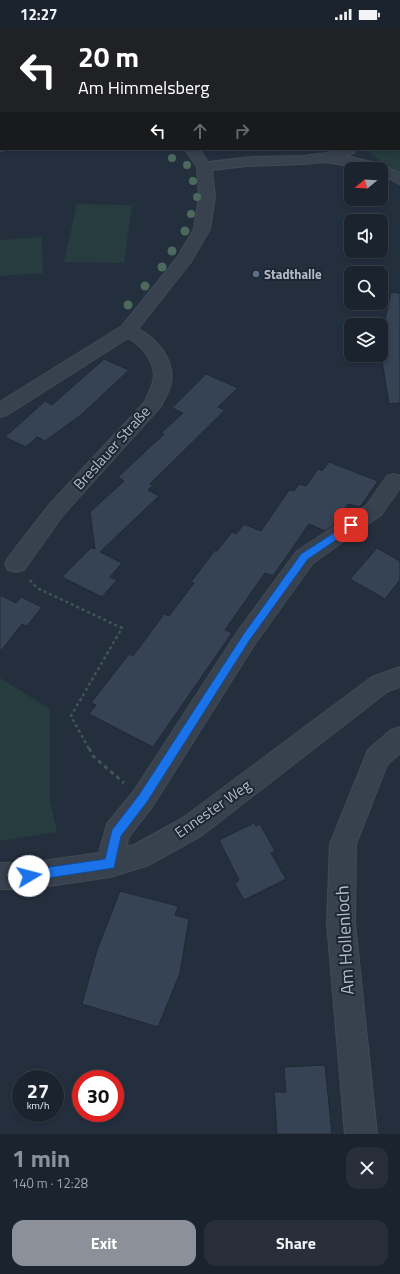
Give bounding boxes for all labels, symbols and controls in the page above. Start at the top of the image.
text: 12:27 [20,3,57,26]
text: 20 m [78,35,139,78]
icon: left [12,44,64,96]
text: Am Himmelsberg [78,74,209,101]
icon: left [147,120,169,142]
icon: ahead [189,120,211,142]
icon: right [231,120,253,142]
north arrow [344,162,388,206]
map controls [344,162,388,362]
button: sound [344,214,388,258]
place label: Stadthalle [264,264,322,284]
button: search [344,266,388,310]
marker: Stadthalle [251,269,261,279]
button: layers [344,318,388,362]
street label: Breslauer Straße [68,401,156,495]
pin [334,508,368,542]
icon: arrive [340,514,362,536]
street label: Ennester Weg [170,774,256,843]
position arrow [8,855,50,897]
street label: Am Hollenloch [328,885,361,995]
speed limit sign: 30 [72,1070,124,1122]
text: 27 [27,1075,49,1106]
text: km/h [27,1098,49,1113]
text: 1 min [12,1140,70,1176]
button: close [346,1147,388,1189]
text: 140 m · 12:28 [12,1173,88,1193]
button: Exit [12,1220,196,1266]
button: Share [204,1220,388,1266]

